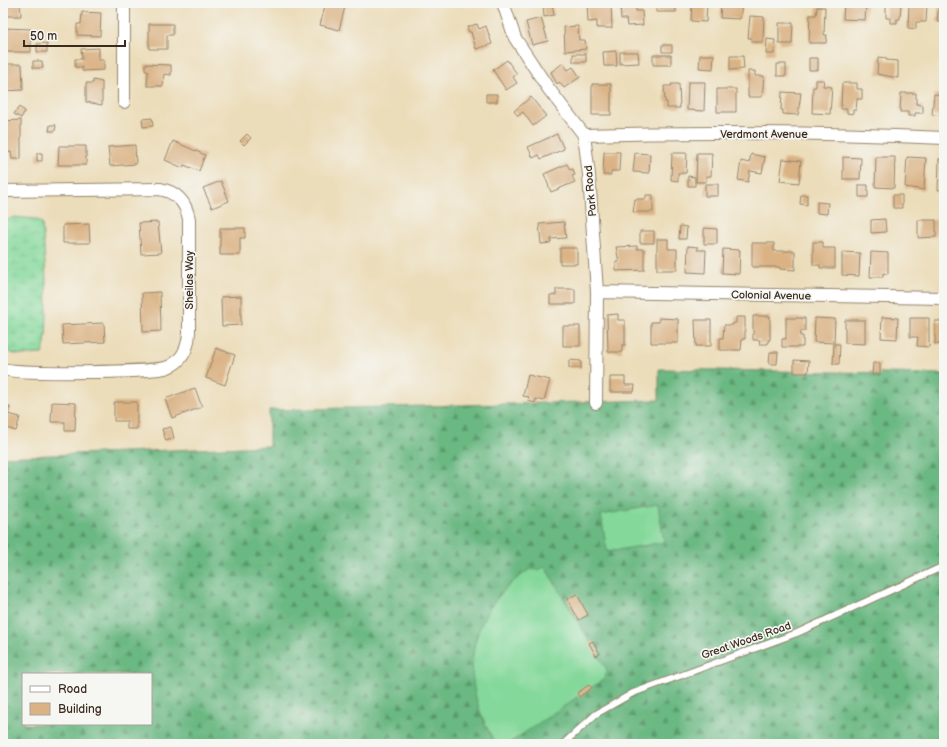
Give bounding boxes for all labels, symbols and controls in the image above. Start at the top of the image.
scale bar [24,22,125,48]
text: 50 m [30,29,57,44]
street label: Verdmont Avenue [720,128,808,141]
street label: Park Road [582,165,599,217]
street label: Sheilas Way [183,250,196,310]
street label: Colonial Avenue [731,288,812,303]
street label: Great Woods Road [700,619,793,662]
legend [22,673,152,725]
text: Road [58,682,87,697]
text: Building [58,702,102,717]

